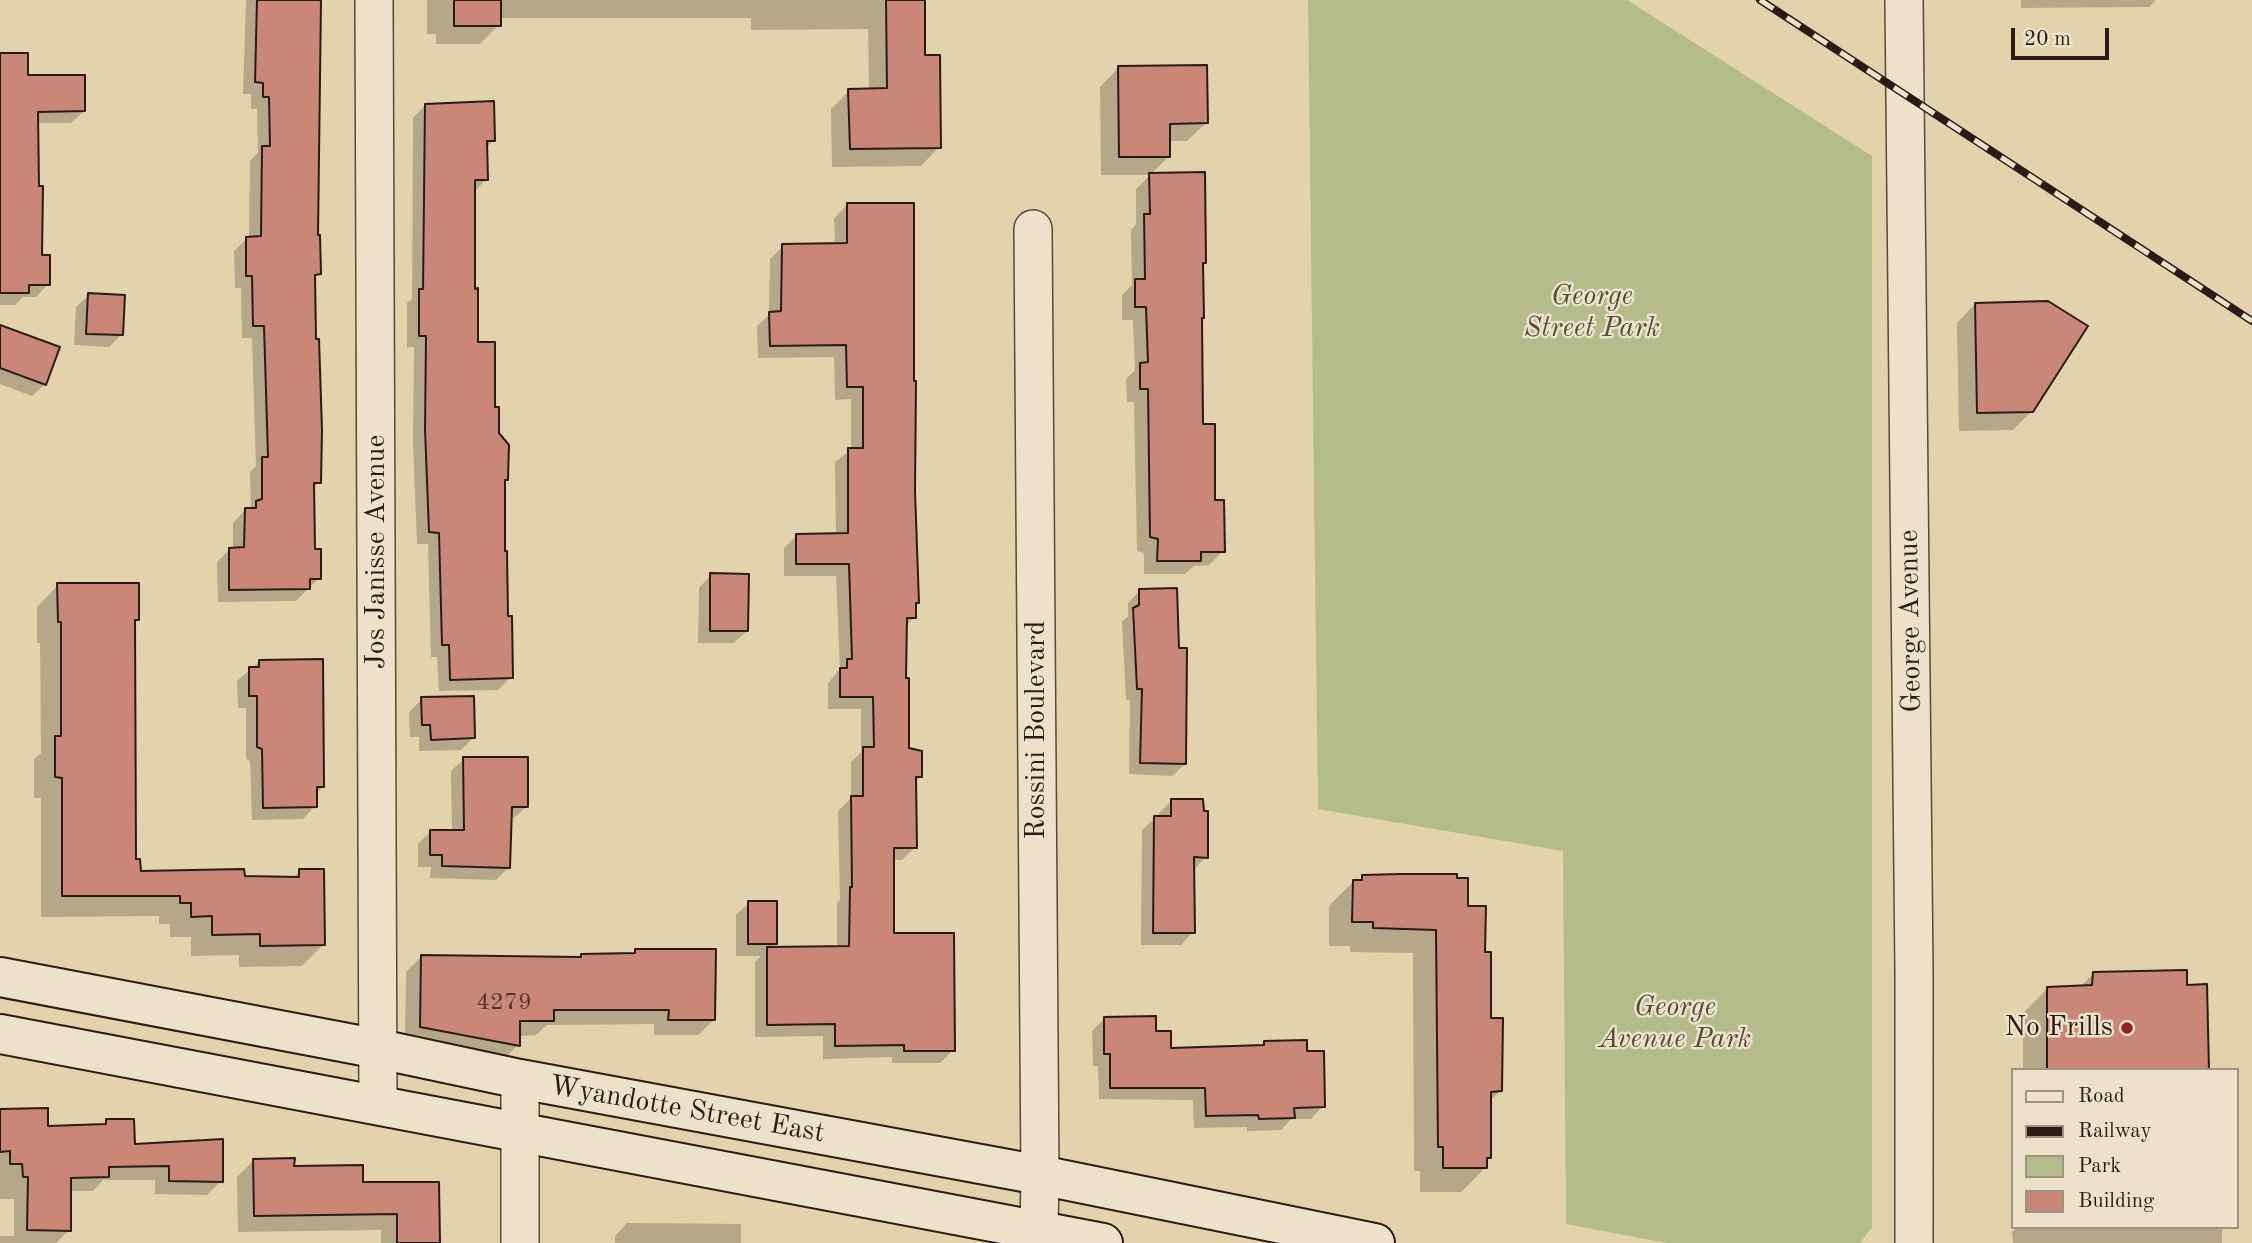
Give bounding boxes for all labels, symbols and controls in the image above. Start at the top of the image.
scale bar [2014,14,2112,58]
text: 20 m [2024,29,2071,50]
park label: George Street Park [1524,280,1660,346]
street label: Jos Janisse Avenue [360,435,394,669]
street label: George Avenue [1893,529,1929,713]
street label: Rossini Boulevard [1020,621,1054,839]
house number: 4279 [476,989,532,1017]
park label: George Avenue Park [1599,991,1751,1057]
place label: No Frills [2004,1011,2113,1045]
marker: No Frills [2119,1020,2135,1036]
legend [2010,1068,2238,1229]
street label: Wyandotte Street East [547,1069,827,1151]
text: Road [2078,1086,2125,1107]
text: Railway [2078,1121,2152,1142]
text: Park [2078,1156,2121,1177]
text: Building [2078,1191,2154,1212]

